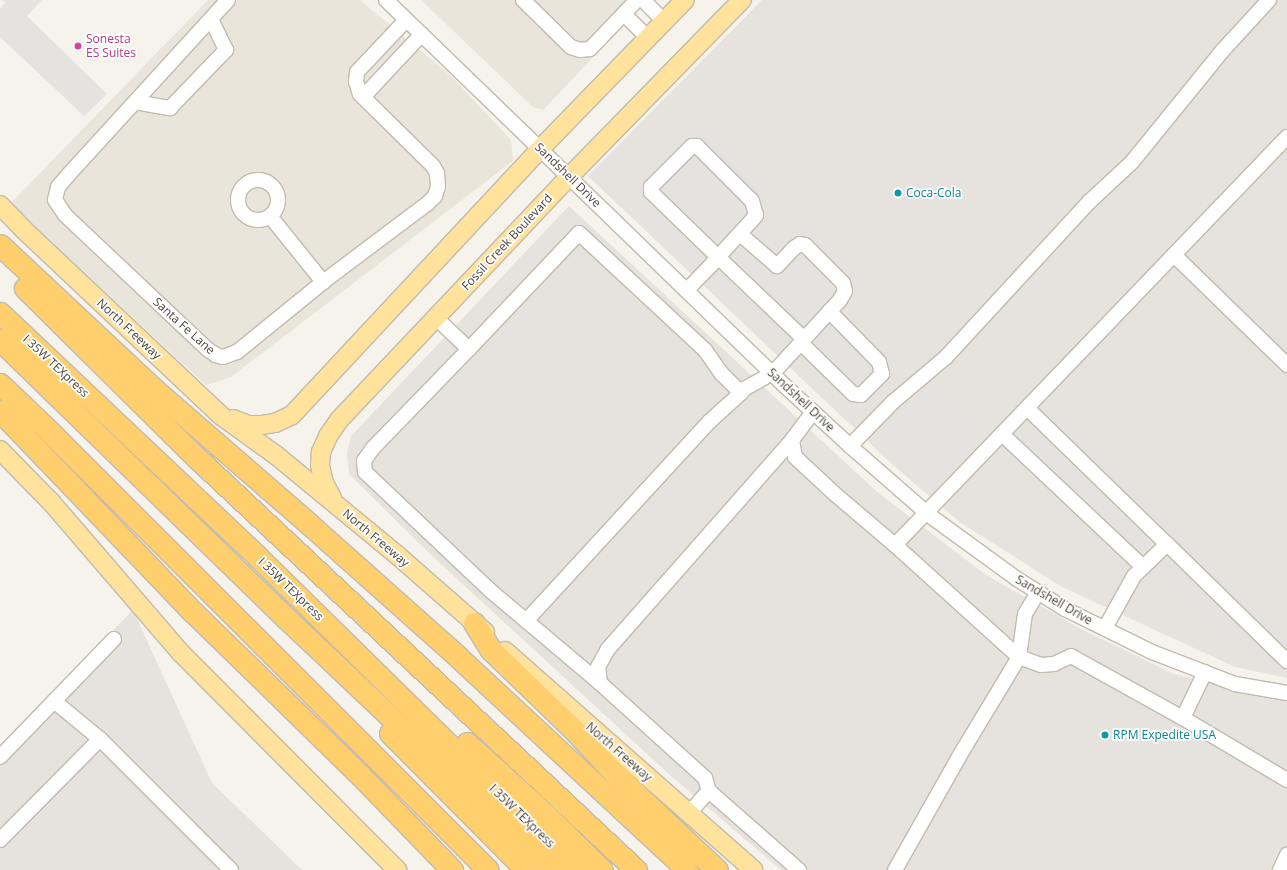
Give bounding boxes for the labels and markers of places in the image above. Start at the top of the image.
place label: Sonesta ES Suites [86,32,136,60]
marker: Sonesta ES Suites [73,41,83,51]
place label: Coca-Cola [906,186,962,200]
marker: Coca-Cola [893,188,903,198]
place label: RPM Expedite USA [1113,728,1216,742]
marker: RPM Expedite USA [1100,730,1110,740]

